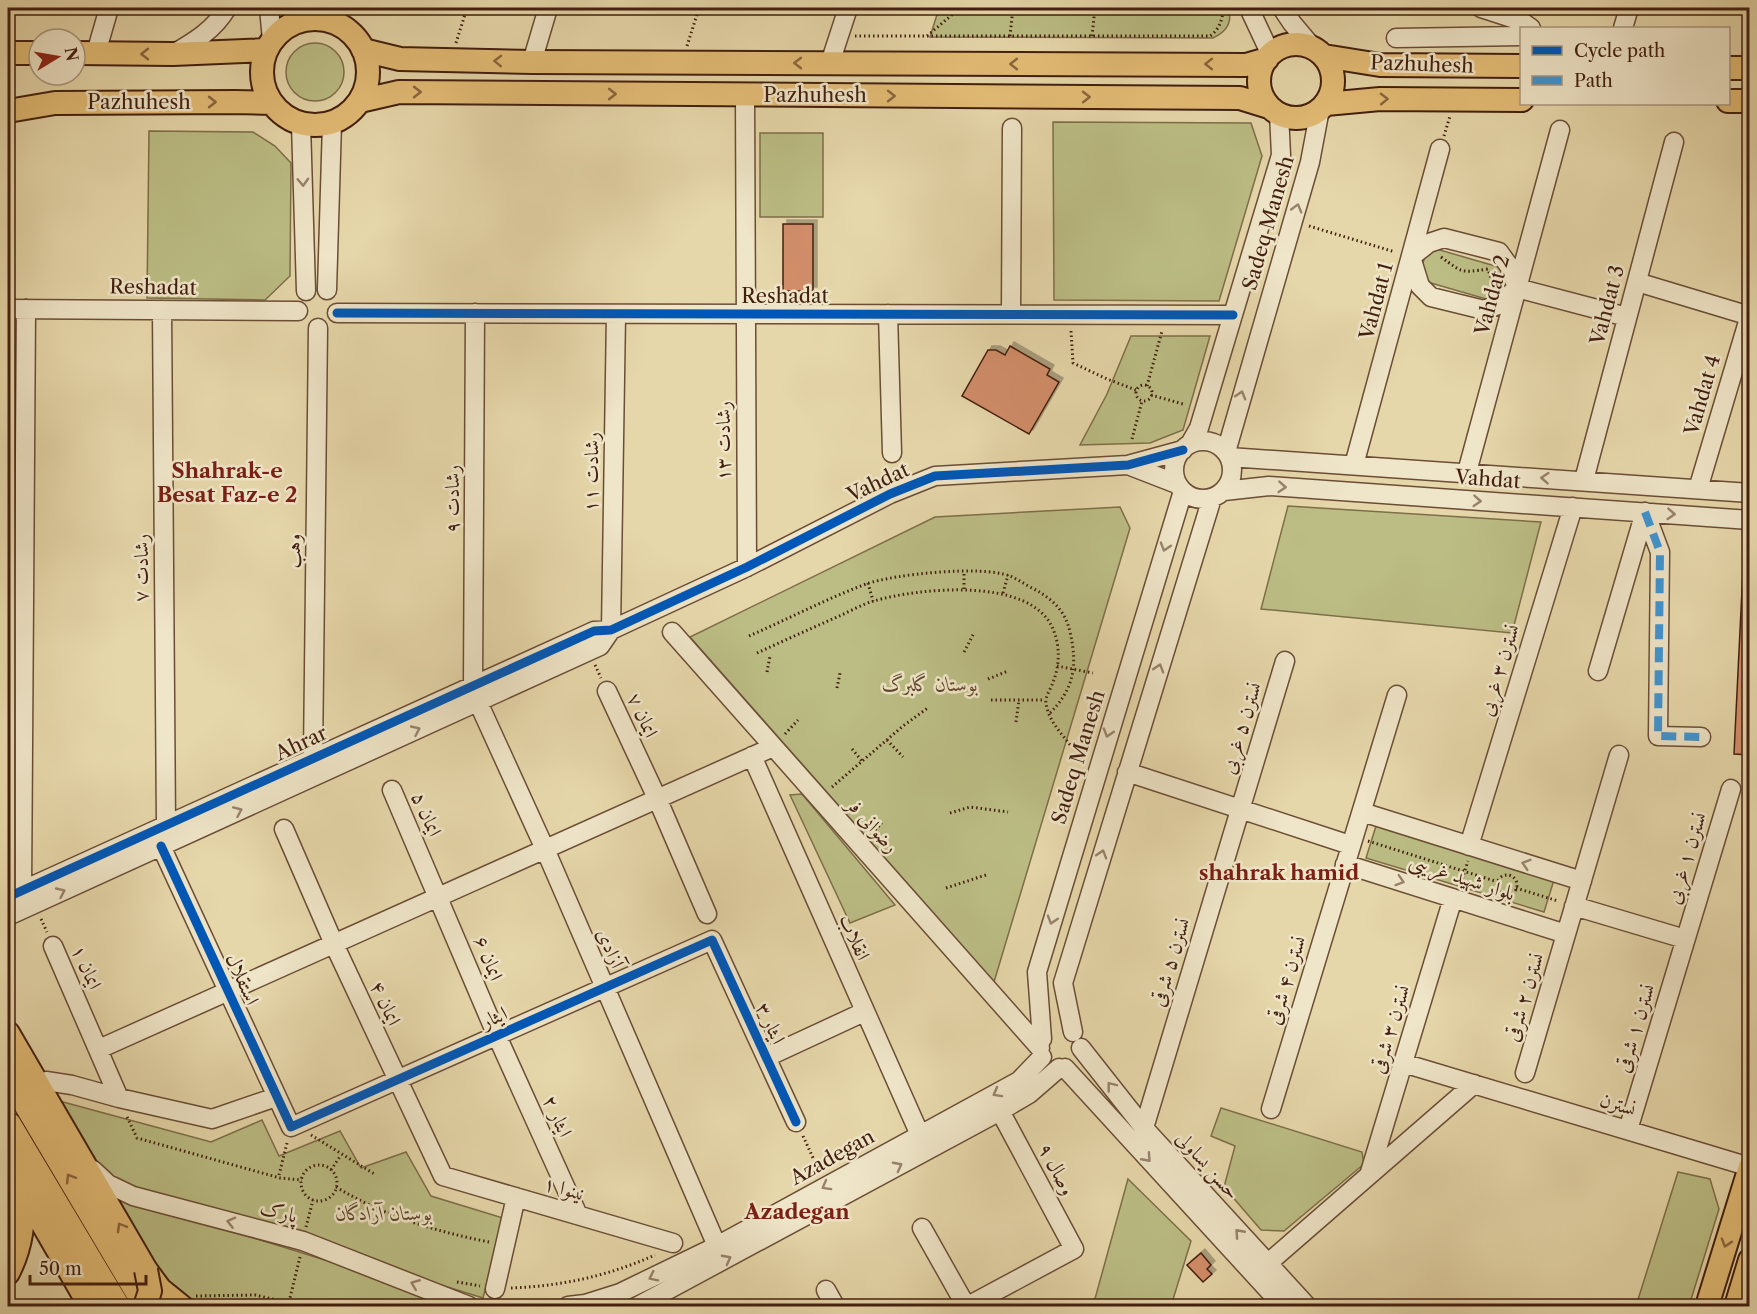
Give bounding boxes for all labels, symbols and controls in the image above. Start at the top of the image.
north arrow [27,27,87,87]
legend [1520,27,1730,105]
text: Cycle path [1574,40,1665,62]
text: N [61,45,83,63]
one-way arrow [140,48,149,60]
street label: Pazhuhesh [1370,50,1475,78]
one-way arrow [494,55,503,67]
one-way arrow [794,57,803,69]
one-way arrow [1010,58,1019,70]
one-way arrow [1205,58,1214,70]
text: Path [1574,70,1613,92]
street label: Pazhuhesh [763,83,867,107]
one-way arrow [412,86,421,98]
one-way arrow [607,88,616,100]
one-way arrow [886,89,895,102]
street label: Pazhuhesh [87,90,191,114]
one-way arrow [1081,91,1090,103]
one-way arrow [1380,93,1389,105]
one-way arrow [208,96,217,108]
street label: Sadeq Manesh [1237,153,1299,293]
one-way arrow [296,178,309,187]
one-way arrow [1290,203,1302,214]
street label: Vahdat 2 [1469,252,1514,339]
street label: Vahdat 1 [1354,259,1398,343]
street label: Vahdat 3 [1585,262,1629,349]
street label: Reshadat [109,274,197,300]
street label: Reshadat [741,284,829,308]
street label: Vahdat 4 [1679,352,1725,439]
one-way arrow [1234,390,1246,401]
street label: رشادت ۱۳ [711,401,735,481]
street label: رشادت ۱۱ [578,432,604,512]
street label: Vahdat [842,457,913,507]
district label: Shahrak-e Besat Faz-e 2 [157,458,297,507]
street label: رشادت ۹ [440,465,464,533]
street label: Vahdat [1454,465,1521,493]
one-way arrow [1540,471,1549,484]
one-way arrow [1278,480,1287,493]
one-way arrow [1472,494,1481,507]
one-way arrow [1667,508,1676,521]
street label: وهب [281,533,307,569]
street label: رشادت ۷ [129,534,153,602]
one-way arrow [1160,541,1172,552]
street label: نسترن ۳ غربی [1474,621,1527,720]
one-way arrow [1152,663,1164,674]
park label: بوستان گلبرگ [882,672,978,697]
street label: نسترن ۵ غربی [1216,679,1269,778]
street label: Sadeq Manesh [1046,687,1110,827]
street label: ایمان ۷ [622,689,664,741]
street label: Ahrar [270,720,331,766]
one-way arrow [409,725,420,737]
one-way arrow [1103,727,1115,738]
street label: ایمان ۵ [407,788,447,840]
street label: رضوانی فر [840,791,904,858]
one-way arrow [232,806,243,818]
street label: نسترن ۱ غربی [1661,809,1714,908]
one-way arrow [1095,849,1107,860]
street label: بلوار شهید غریبی [1405,849,1518,908]
one-way arrow [1521,859,1532,871]
district label: shahrak hamid [1199,860,1359,885]
one-way arrow [1394,874,1405,886]
one-way arrow [54,887,65,899]
street label: انقلاب [833,910,876,964]
one-way arrow [1047,914,1059,925]
street label: نسترن ۵ شرقی [1145,915,1197,1010]
street label: آزادی [592,924,631,974]
street label: ایمان ۶ [469,932,509,984]
street label: نسترن ۴ شرقی [1261,933,1313,1028]
street label: ایمان ۱ [67,941,107,993]
street label: استقلال [221,949,265,1009]
street label: نسترن ۲ شرقی [1499,950,1551,1045]
street label: ایمان ۴ [365,977,407,1029]
street label: نسترن ۱ شرقی [1610,981,1662,1076]
street label: نسترن ۳ شرقی [1365,982,1417,1077]
street label: ایثار ۳ [751,998,791,1048]
street label: ایثار [475,1001,511,1034]
one-way arrow [1107,1081,1118,1092]
one-way arrow [993,1086,1003,1097]
street label: نسترن [1597,1087,1639,1121]
street label: ایثار ۲ [538,1091,578,1141]
street label: Azadegan [785,1124,879,1190]
street label: حسن یساولی [1170,1126,1245,1205]
street label: وصال ۹ [1033,1139,1081,1199]
one-way arrow [1140,1151,1151,1161]
one-way arrow [892,1162,903,1173]
street label: نینوا ۱ [540,1171,587,1206]
one-way arrow [66,1174,77,1184]
one-way arrow [821,1179,832,1191]
street label: پارک [257,1195,301,1231]
district label: Azadegan [743,1199,850,1224]
park label: بوستان آزادگان [335,1201,433,1226]
one-way arrow [226,1216,236,1229]
one-way arrow [117,1223,128,1233]
one-way arrow [1235,1229,1246,1239]
one-way arrow [1721,1237,1733,1248]
scale bar [30,1248,146,1286]
one-way arrow [721,1255,731,1266]
text: 50 m [39,1258,82,1280]
one-way arrow [648,1269,659,1281]
one-way arrow [410,1279,421,1292]

